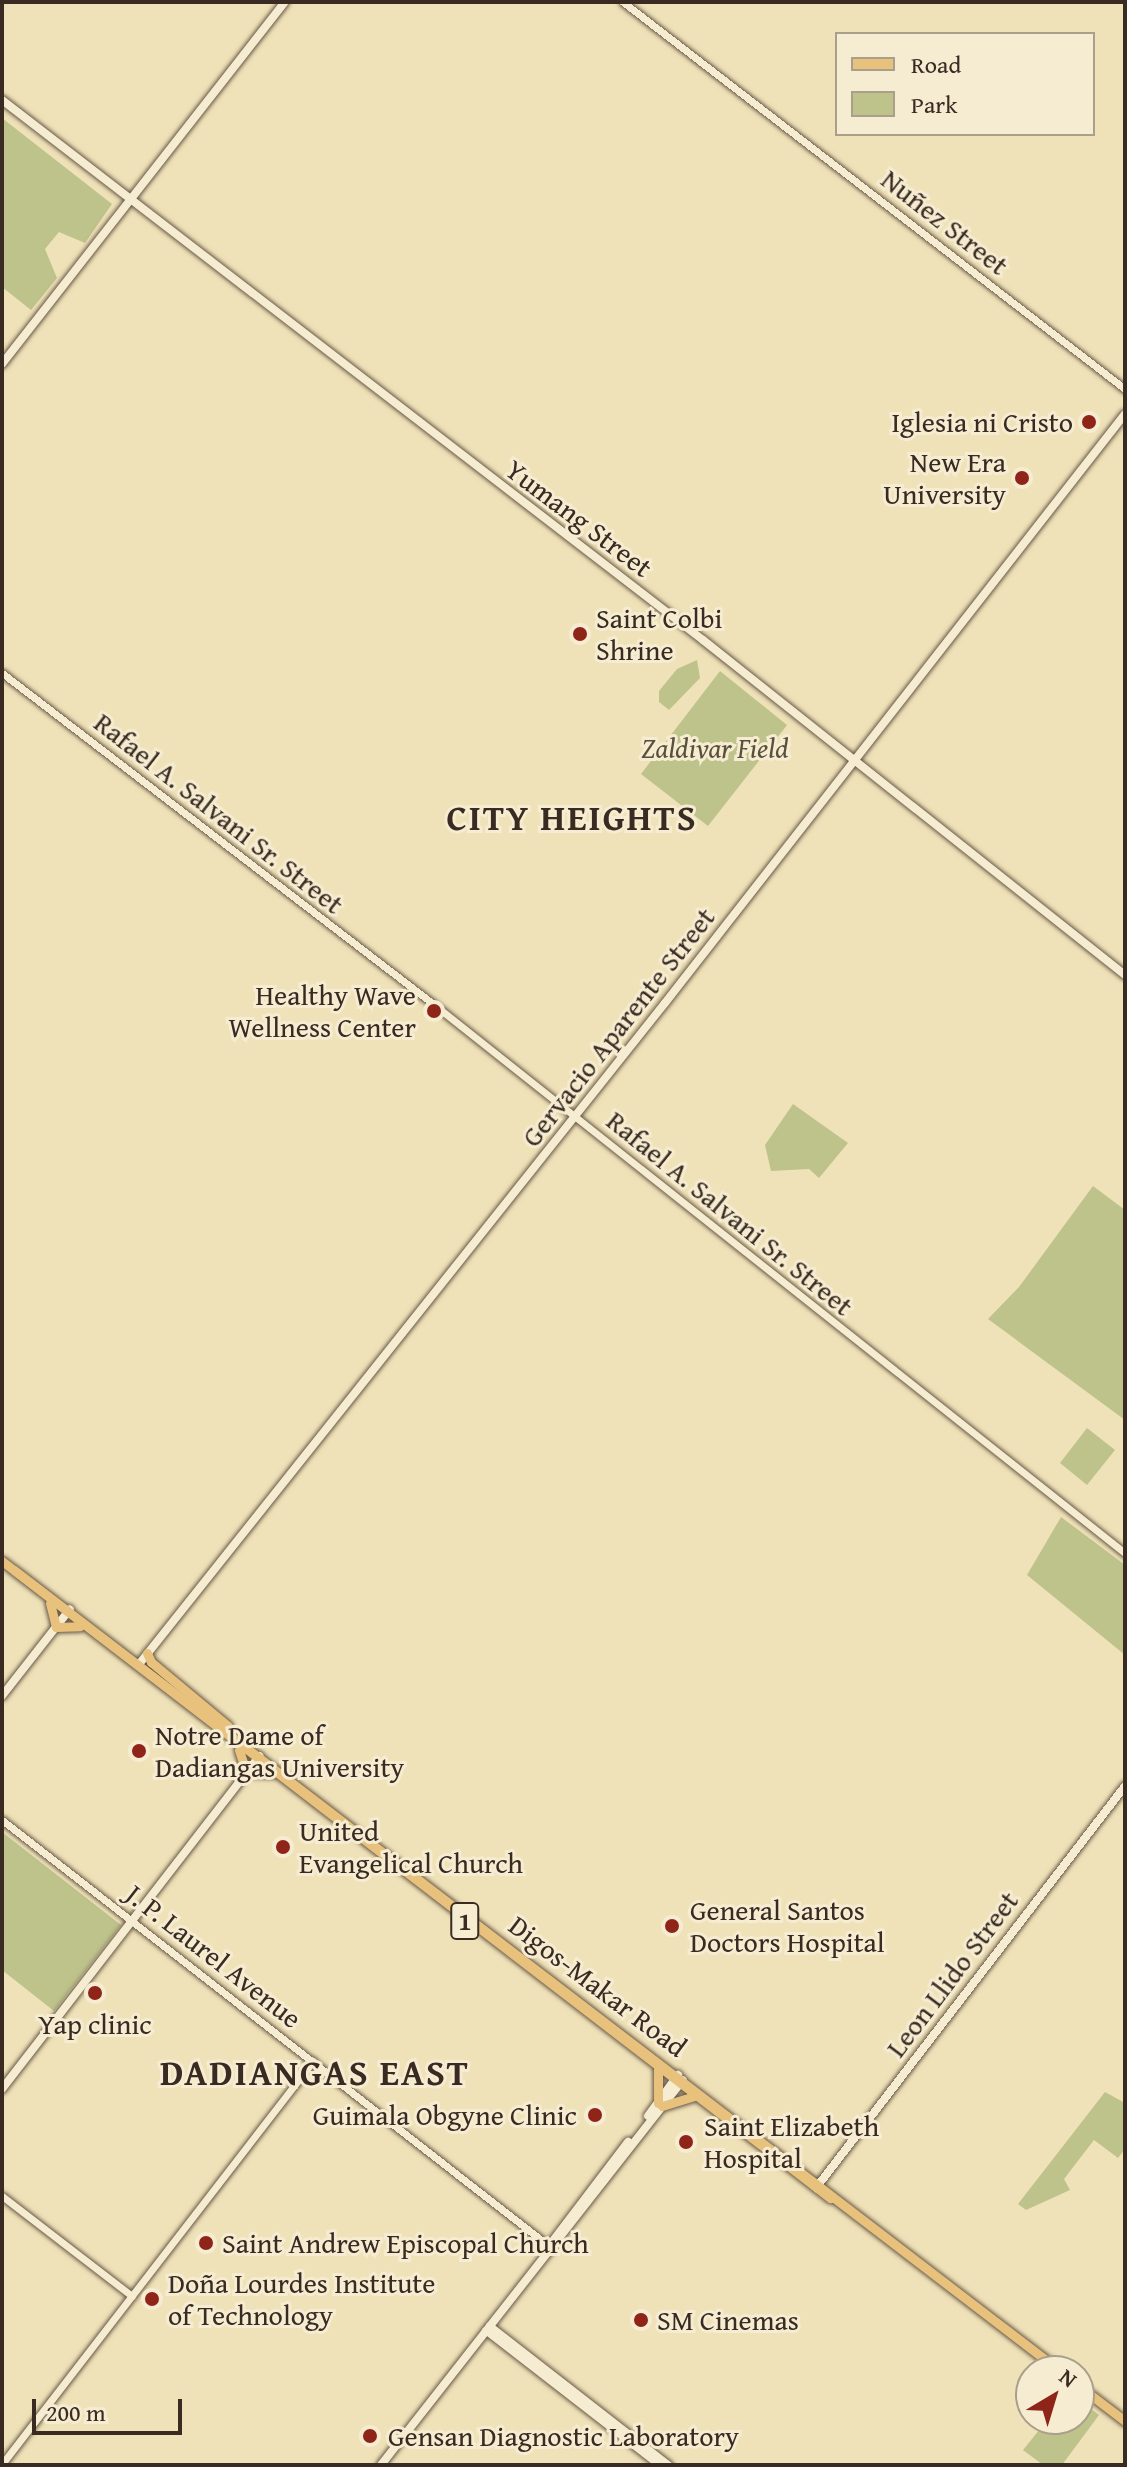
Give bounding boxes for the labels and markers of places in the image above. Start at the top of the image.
place label: Iglesia ni Cristo [891,405,1073,439]
marker: Iglesia ni Cristo [1080,413,1098,431]
place label: New Era University [883,445,1006,511]
marker: New Era University [1013,469,1031,487]
place label: Saint Colbi Shrine [596,601,722,667]
marker: Saint Colbi Shrine [571,625,589,643]
place label: Healthy Wave Wellness Center [229,978,416,1044]
marker: Healthy Wave Wellness Center [423,1000,445,1022]
place label: Notre Dame of Dadiangas University [155,1718,404,1784]
marker: Notre Dame of Dadiangas University [130,1742,148,1760]
place label: United Evangelical Church [299,1814,523,1880]
marker: United Evangelical Church [274,1838,292,1856]
place label: General Santos Doctors Hospital [690,1893,885,1959]
marker: General Santos Doctors Hospital [661,1915,683,1937]
marker: Yap clinic [84,1982,106,2004]
place label: Yap clinic [38,2007,152,2041]
place label: Guimala Obgyne Clinic [313,2098,577,2132]
marker: Guimala Obgyne Clinic [584,2104,606,2126]
place label: Saint Elizabeth Hospital [704,2109,879,2175]
marker: Saint Elizabeth Hospital [675,2131,697,2153]
place label: Saint Andrew Episcopal Church [222,2226,589,2260]
marker: Saint Andrew Episcopal Church [197,2234,215,2252]
place label: Doña Lourdes Institute of Technology [168,2266,435,2332]
marker: Doña Lourdes Institute of Technology [143,2290,161,2308]
place label: SM Cinemas [657,2303,799,2337]
marker: SM Cinemas [632,2311,650,2329]
place label: Gensan Diagnostic Laboratory [388,2419,739,2453]
marker: Gensan Diagnostic Laboratory [359,2425,381,2447]

